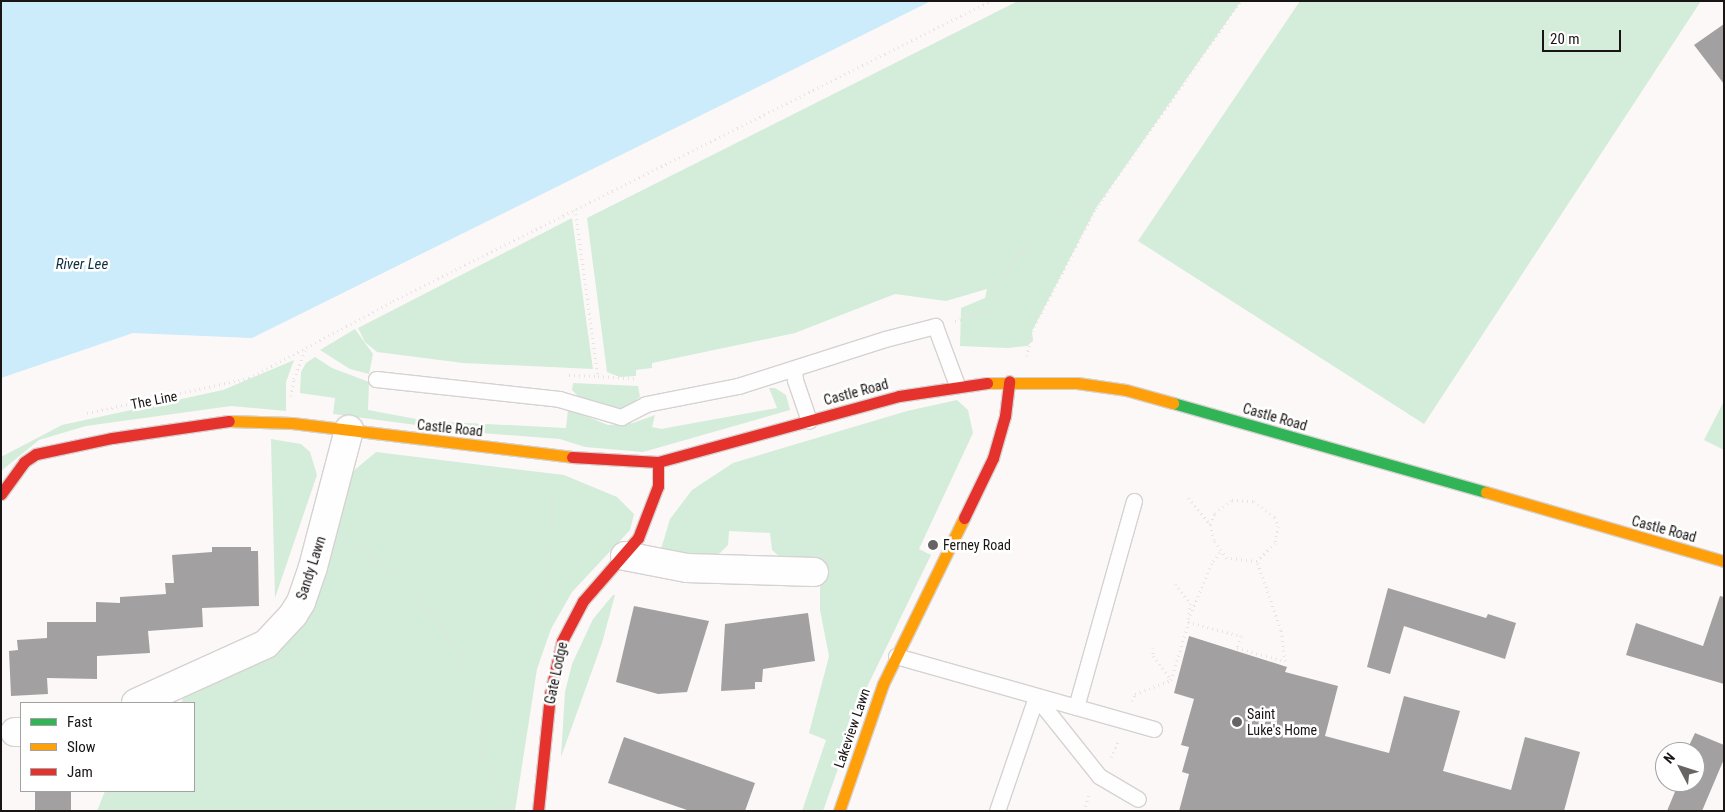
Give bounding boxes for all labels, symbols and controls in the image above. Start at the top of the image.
scale bar [1545,20,1624,52]
text: 20 m [1550,30,1580,48]
water label: River Lee [56,256,108,274]
street label: Castle Road [822,375,890,409]
street label: The Line [129,387,179,413]
street label: Castle Road [1241,400,1309,434]
street label: Castle Road [416,416,484,440]
street label: Castle Road [1630,512,1698,546]
street label: Sandy Lawn [293,534,329,602]
place label: Ferney Road [943,537,1011,553]
marker: Ferney Road [927,539,939,551]
street label: Gate Lodge [541,640,571,706]
street label: Lakeview Lawn [830,686,874,770]
legend [20,702,195,792]
place label: Saint Luke's Home [1247,706,1317,739]
text: Fast [67,713,92,731]
marker: Saint Luke's Home [1231,716,1243,728]
text: Slow [67,738,96,756]
north arrow [1655,742,1705,792]
text: N [1660,750,1678,766]
text: Jam [67,763,93,781]

